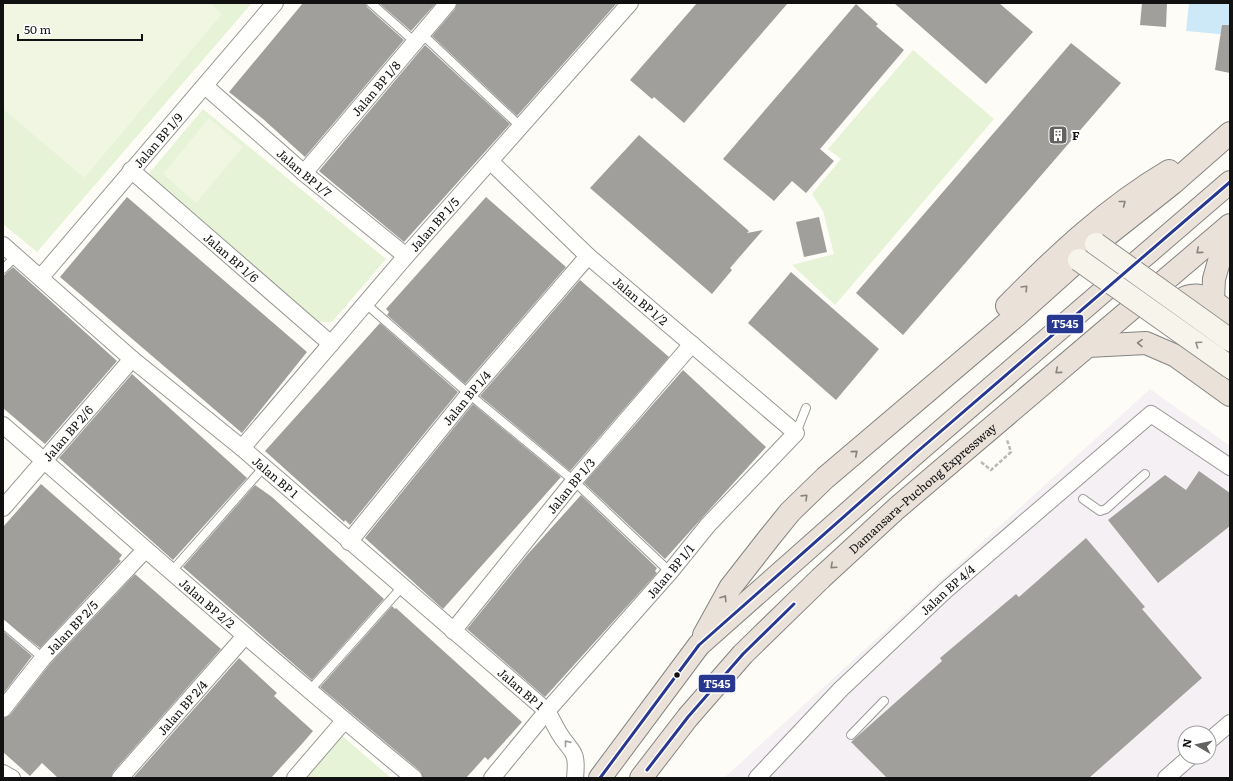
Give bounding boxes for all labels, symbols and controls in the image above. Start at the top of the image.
scale bar [18,16,142,42]
text: 50 m [24,20,51,38]
street label: Jalan BP 1/8 [347,56,405,120]
street label: Jalan BP 1/9 [129,109,187,172]
building icon: F [1047,124,1069,146]
place label: F [1072,126,1080,144]
street label: Jalan BP 1/7 [273,144,336,201]
street label: Jalan BP 1/5 [405,193,463,255]
one-way arrow [1118,200,1125,207]
street label: Jalan BP 1/6 [200,228,263,287]
one-way arrow [1196,246,1204,254]
street label: Jalan BP 1/2 [609,272,672,329]
one-way arrow [1020,285,1028,293]
line badge: T545 [1046,314,1084,334]
text: T545 [1052,315,1078,331]
one-way arrow [1137,339,1143,347]
one-way arrow [1196,342,1203,349]
street label: Jalan BP 1/4 [438,366,495,429]
one-way arrow [1055,367,1063,374]
street label: Jalan BP 2/6 [39,401,97,465]
street label: Damansara–Puchong Expressway [844,418,1000,558]
one-way arrow [850,451,858,458]
street label: Jalan BP 1 [249,452,303,502]
street label: Jalan BP 1/3 [542,454,599,517]
one-way arrow [800,494,808,502]
street label: Jalan BP 1/1 [642,540,698,602]
street label: Jalan BP 4/4 [916,560,979,619]
one-way arrow [830,562,838,569]
street label: Jalan BP 2/2 [176,574,239,632]
one-way arrow [719,595,726,602]
street label: Jalan BP 2/5 [42,596,102,658]
street label: Jalan BP 1 [494,663,548,714]
unlabelled marker [672,670,682,680]
line badge: T545 [698,674,736,693]
text: T545 [704,675,730,691]
street label: Jalan BP 2/4 [153,676,211,739]
north arrow [1177,725,1217,765]
text: N [1178,737,1195,749]
one-way arrow [564,740,571,748]

